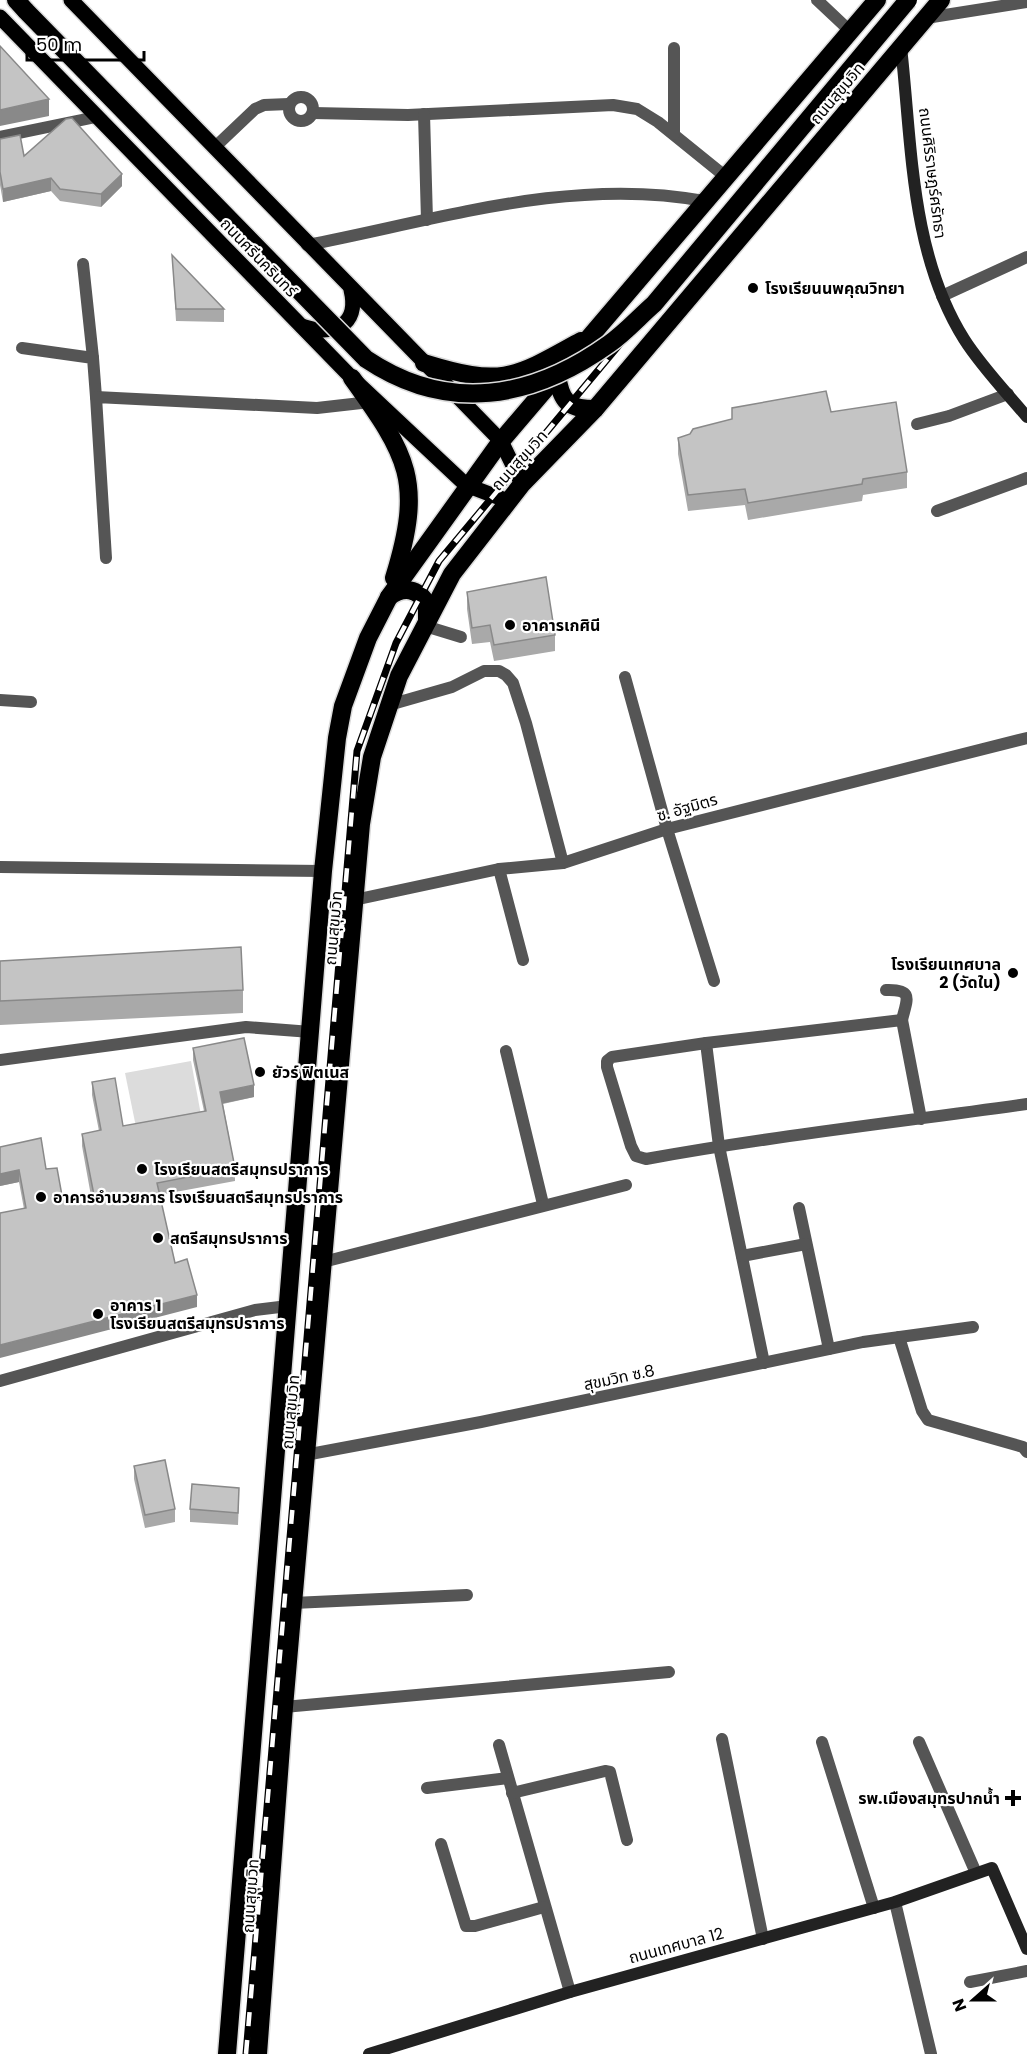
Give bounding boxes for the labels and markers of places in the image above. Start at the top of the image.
place label: โรงเรียนนพคุณวิทยา [765,277,905,300]
marker: โรงเรียนนพคุณวิทยา [746,281,760,295]
place label: อาคารเกศินี [522,614,600,637]
marker: อาคารเกศินี [503,618,517,632]
place label: โรงเรียนเทศบาล 2 (วัดใน) [891,953,1001,994]
marker: โรงเรียนเทศบาล 2 (วัดใน) [1006,966,1020,980]
place label: ยัวร์ ฟิตเนส [272,1061,350,1084]
marker: ยัวร์ ฟิตเนส [253,1065,267,1079]
place label: โรงเรียนสตรีสมุทรปราการ [154,1158,329,1181]
marker: โรงเรียนสตรีสมุทรปราการ [135,1162,149,1176]
place label: อาคารอำนวยการ โรงเรียนสตรีสมุทรปราการ [53,1186,343,1209]
marker: อาคารอำนวยการ โรงเรียนสตรีสมุทรปราการ [34,1190,48,1204]
place label: สตรีสมุทรปราการ [170,1227,288,1250]
marker: สตรีสมุทรปราการ [151,1231,165,1245]
place label: อาคาร 1 โรงเรียนสตรีสมุทรปราการ [110,1294,285,1335]
marker: อาคาร 1 โรงเรียนสตรีสมุทรปราการ [91,1307,105,1321]
place label: รพ.เมืองสมุทรปากน้ำ [858,1787,1000,1810]
marker: รพ.เมืองสมุทรปากน้ำ [1004,1789,1022,1807]

